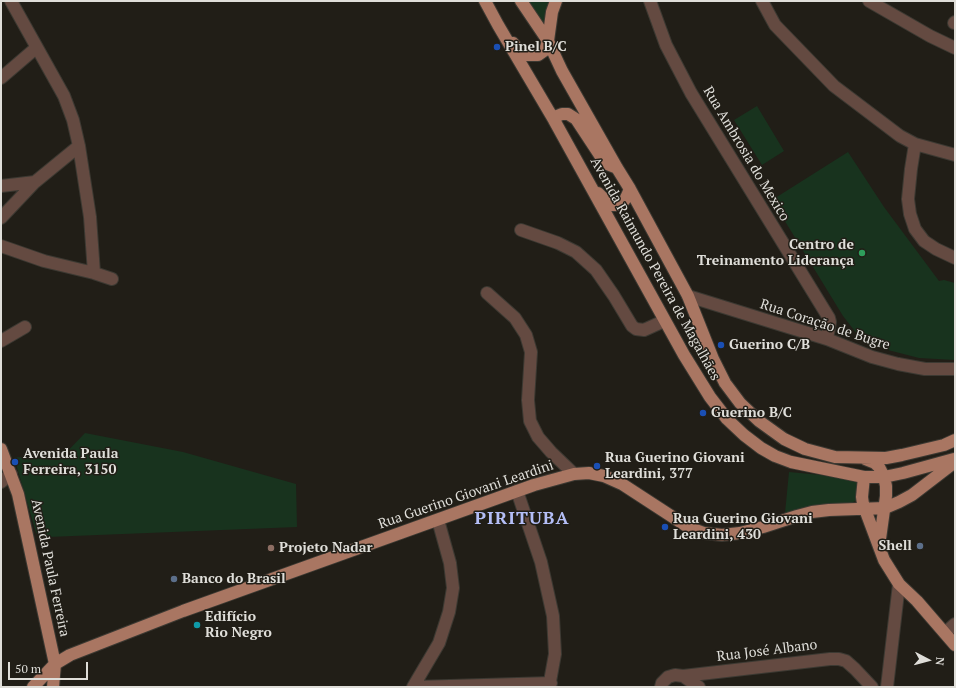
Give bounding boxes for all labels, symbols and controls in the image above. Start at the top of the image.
place label: Pinel B/C [505,39,567,55]
marker: Pinel B/C [492,42,502,52]
street label: Rua Ambrosia do Mexico [699,84,793,224]
street label: Avenida Raimundo Pereira de Magalhães [586,154,724,384]
place label: Centro de Treinamento Liderança [697,237,854,270]
marker: Centro de Treinamento Liderança [857,248,867,258]
street label: Rua Coração de Bugre [758,296,892,354]
place label: Guerino C/B [729,337,810,353]
marker: Guerino C/B [716,340,726,350]
place label: Guerino B/C [711,405,792,421]
marker: Guerino B/C [698,408,708,418]
place label: Avenida Paula Ferreira, 3150 [23,446,118,478]
place label: Rua Guerino Giovani Leardini, 377 [605,450,745,482]
marker: Avenida Paula Ferreira, 3150 [10,457,20,467]
street label: Rua Guerino Giovani Leardini [376,457,556,533]
marker: Rua Guerino Giovani Leardini, 377 [592,461,602,471]
street label: Avenida Paula Ferreira [27,498,73,638]
district label: PIRITUBA [474,508,570,530]
place label: Rua Guerino Giovani Leardini, 430 [673,511,813,544]
marker: Rua Guerino Giovani Leardini, 430 [660,522,670,532]
place label: Shell [878,538,912,554]
place label: Projeto Nadar [279,540,373,556]
marker: Shell [915,541,925,551]
marker: Projeto Nadar [266,543,276,553]
place label: Banco do Brasil [182,571,286,587]
marker: Banco do Brasil [169,574,179,584]
place label: Edifício Rio Negro [205,609,272,642]
marker: Edifício Rio Negro [192,620,202,630]
street label: Rua José Albano [716,637,818,665]
north arrow [908,640,948,680]
scale bar [10,654,90,680]
text: N [933,656,947,666]
text: 50 m [15,661,41,676]

